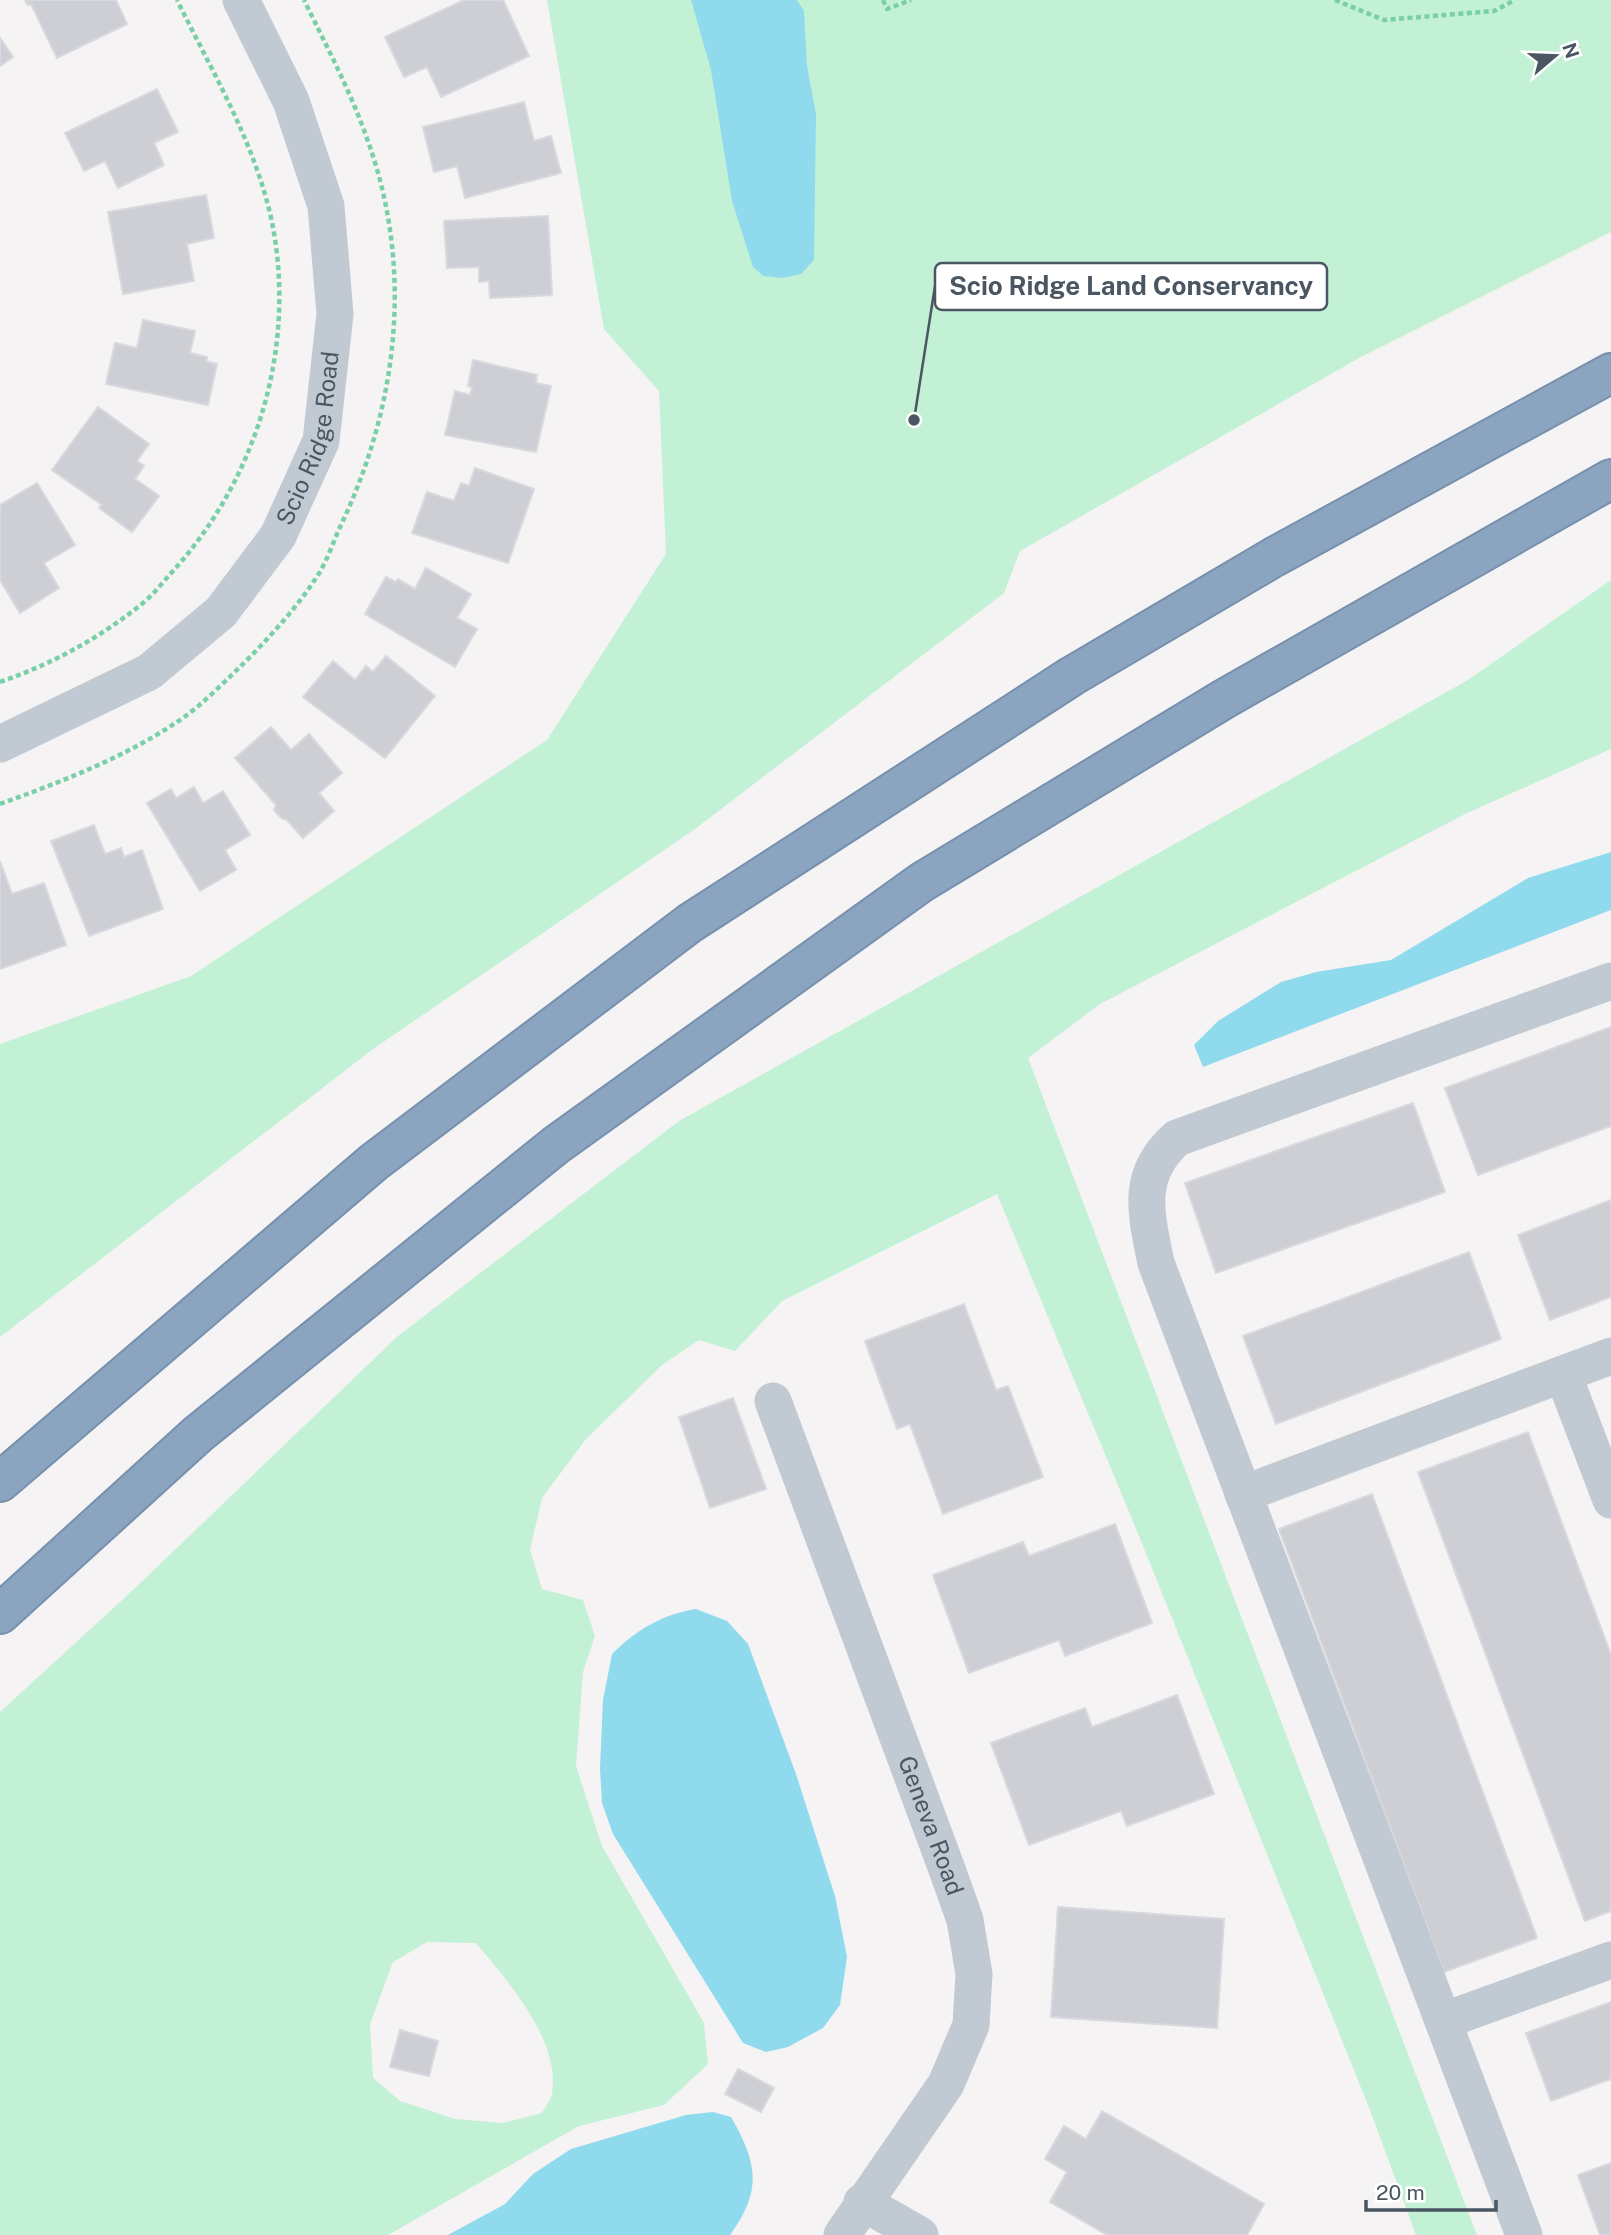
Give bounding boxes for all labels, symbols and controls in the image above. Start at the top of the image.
north arrow [1520,21,1590,91]
text: N [1558,40,1584,61]
callout: Scio Ridge Land Conservancy [935,263,1327,310]
text: Scio Ridge Land Conservancy [949,270,1313,301]
street label: Scio Ridge Road [270,350,344,529]
street label: Geneva Road [893,1752,970,1899]
scale bar [1366,2168,1496,2212]
text: 20 m [1376,2180,1425,2205]

